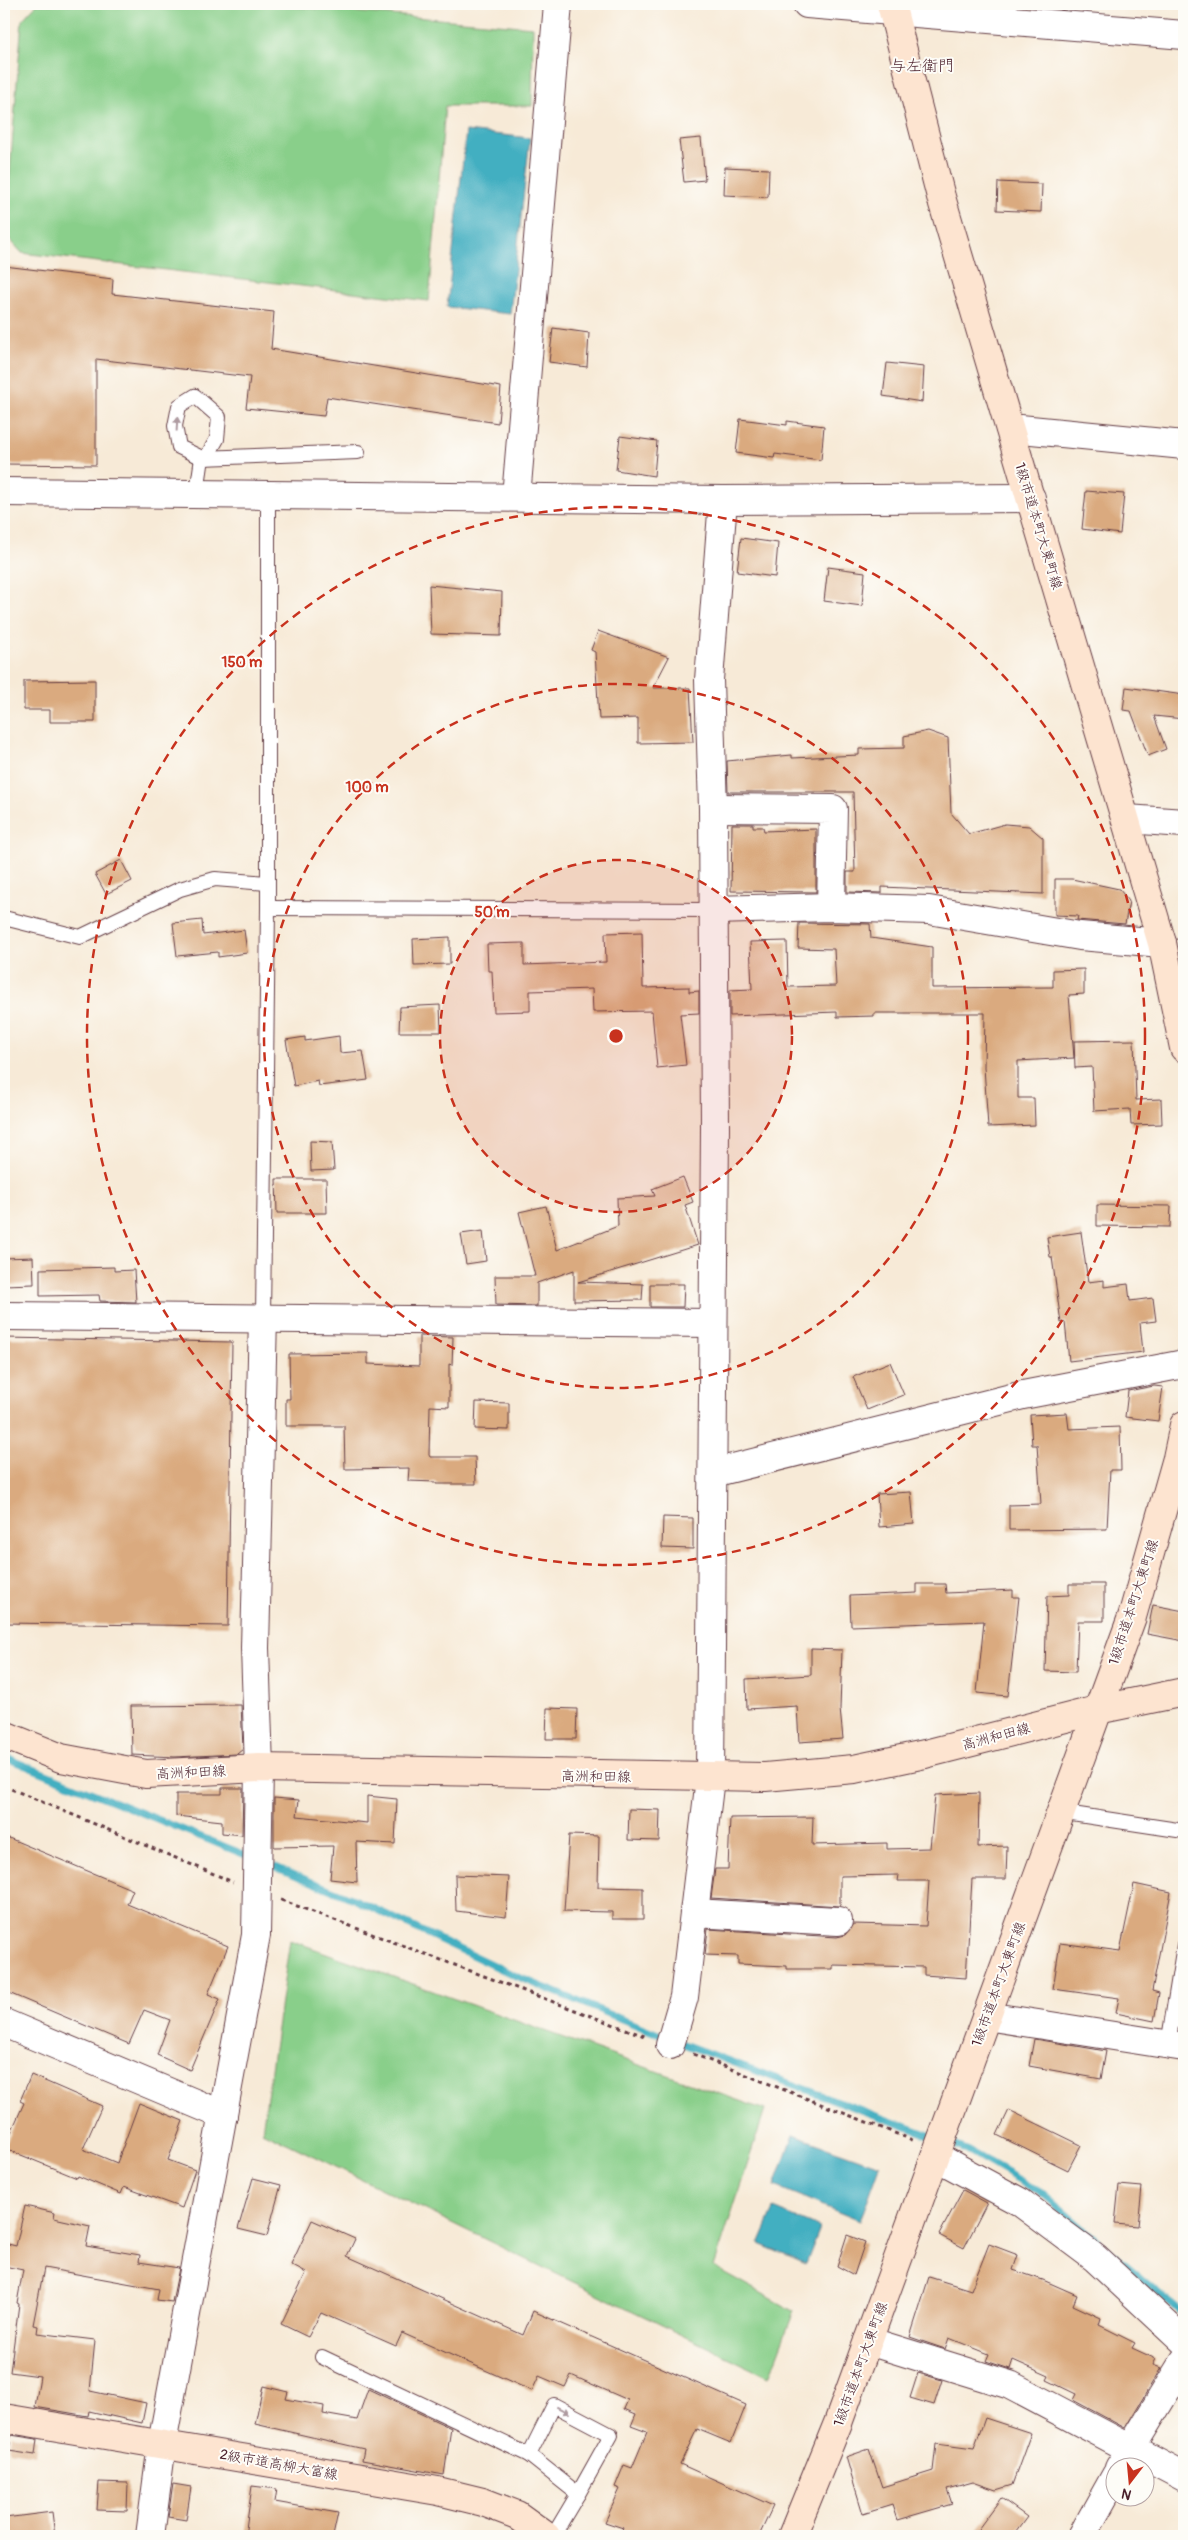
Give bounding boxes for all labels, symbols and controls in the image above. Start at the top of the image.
district label: 与左衛門 [890,56,954,76]
one-way arrow [173,415,181,431]
street label: 1級市道本町大東町線 [1011,461,1066,592]
text: 150 m [222,653,262,672]
text: 100 m [346,778,388,797]
text: 50 m [475,903,509,922]
centre of rings [607,1027,625,1045]
street label: 1級市道本町大東町線 [1105,1537,1162,1667]
street label: 高洲和田線 [960,1719,1032,1754]
street label: 高洲和田線 [156,1762,226,1783]
street label: 高洲和田線 [561,1767,631,1786]
street label: 1級市道本町大東町線 [968,1919,1029,2049]
street label: 1級市道本町大東町線 [830,2299,891,2429]
one-way arrow [555,2406,570,2414]
street label: 2級市道高柳大富線 [218,2446,339,2483]
north arrow [1106,2458,1156,2508]
text: N [1120,2485,1133,2503]

